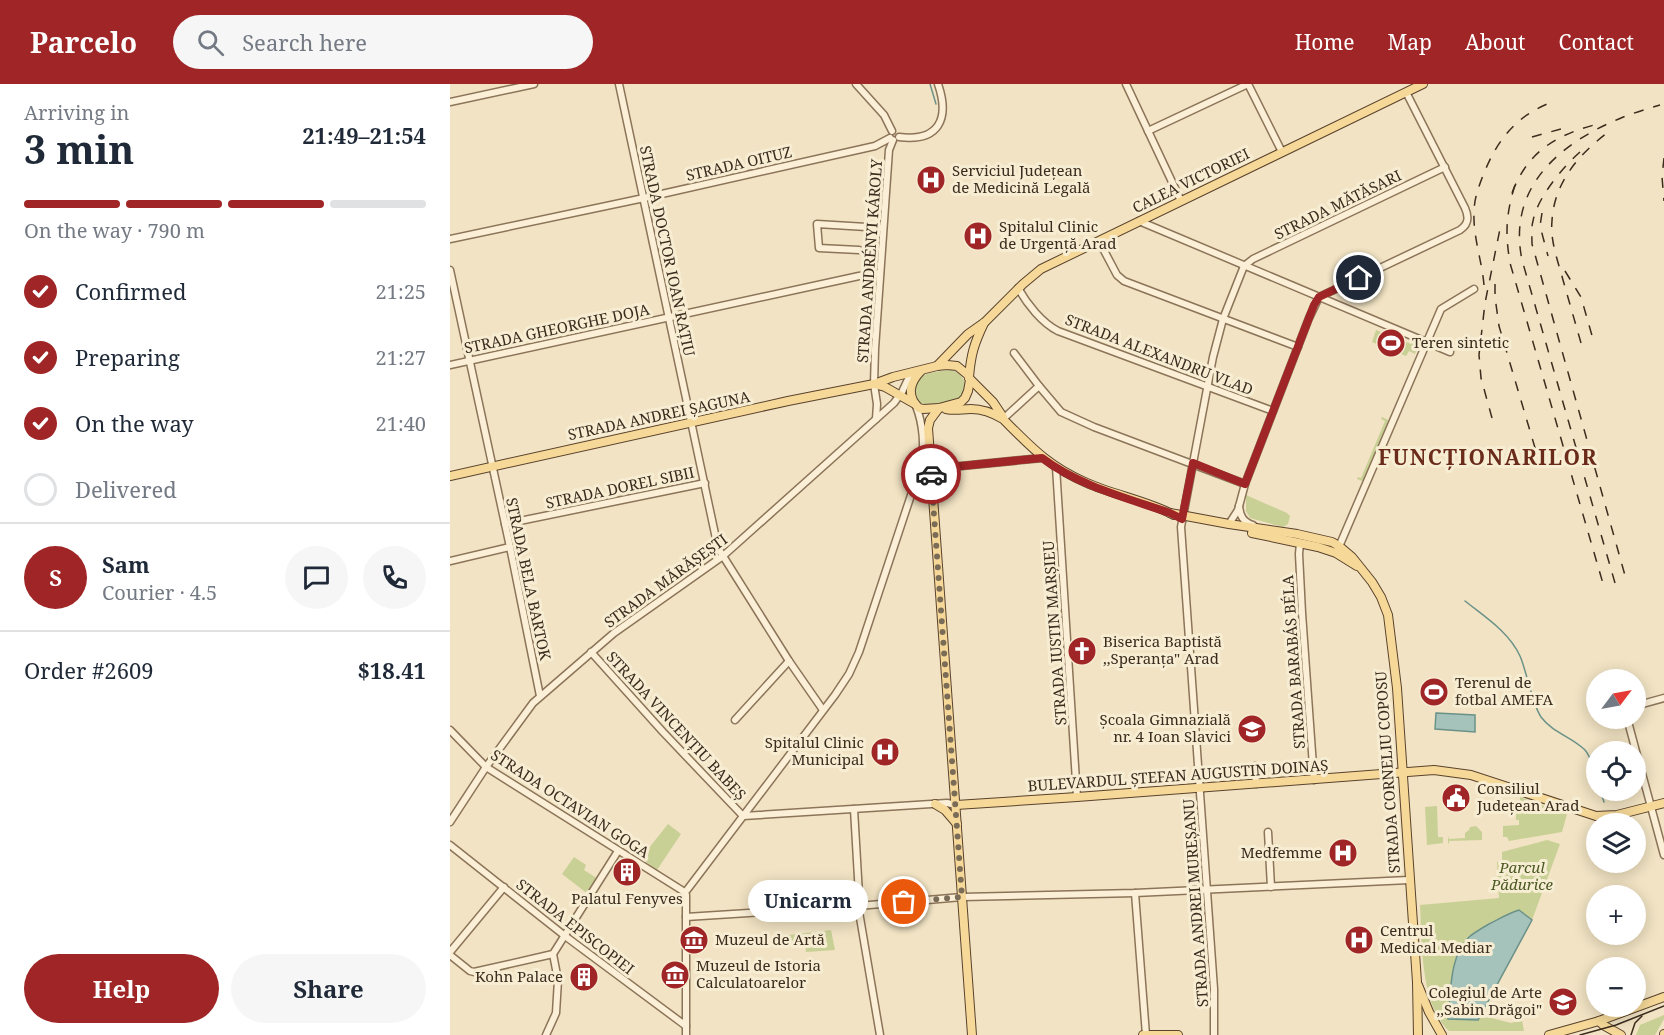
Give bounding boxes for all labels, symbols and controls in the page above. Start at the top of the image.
search box [173,15,593,69]
text: Parcelo [30,23,137,61]
icon: search [194,26,227,59]
text: Search here [242,27,367,57]
text: Home [1295,28,1355,56]
text: Map [1388,28,1432,56]
text: About [1465,28,1526,56]
text: Contact [1559,28,1634,56]
text: Arriving in [24,99,129,126]
text: 21:49–21:54 [302,120,426,150]
text: 3 min [24,122,134,175]
street label: STRADA OITUZ [684,141,794,185]
street label: CALEA VICTORIEI [1129,143,1252,217]
street label: STRADA DOCTOR IOAN RAȚIU [636,144,700,358]
street label: STRADA ANDRÉNYI KÁROLY [852,158,886,364]
place label: Serviciul Județean de Medicină Legală [952,160,1090,197]
hospital icon: Serviciul Județean de Medicină Legală [915,164,947,196]
street label: STRADA MĂTĂSARI [1271,165,1404,244]
place label: Spitalul Clinic de Urgență Arad [999,216,1116,253]
text: On the way · 790 m [24,217,205,244]
hospital icon: Spitalul Clinic de Urgență Arad [962,220,994,252]
pin [1333,252,1384,303]
icon: home [1342,261,1375,294]
icon: check [24,275,57,308]
text: Confirmed [75,276,186,306]
text: 21:25 [376,278,426,305]
street label: STRADA GHEORGHE DOJA [462,299,652,357]
street label: STRADA ALEXANDRU VLAD [1062,309,1256,399]
sports icon: Teren sintetic [1375,327,1407,359]
place label: Teren sintetic [1412,332,1509,352]
icon: check [24,341,57,374]
text: Preparing [75,342,180,372]
text: 21:27 [376,344,426,371]
street label: STRADA ANDREI ȘAGUNA [566,386,752,444]
icon: check [24,407,57,440]
text: On the way [75,408,194,438]
text: 21:40 [376,410,426,437]
district label: FUNCȚIONARILOR [1378,443,1598,471]
courier [901,444,961,504]
icon: car [915,458,948,491]
street label: STRADA DOREL SIBII [544,461,696,513]
text: Delivered [75,474,177,504]
street label: STRADA BELA BARTOK [502,496,556,662]
street label: STRADA MĂRĂȘEȘTI [600,529,731,632]
street label: STRADA IUSTIN MARȘIEU [1038,540,1070,726]
button: chat [285,546,348,609]
button: phone [363,546,426,609]
text: Sam [102,549,150,579]
text: S [49,562,62,592]
street label: STRADA BARABÁS BÉLA [1277,574,1309,750]
text: Courier · 4.5 [102,579,217,606]
place label: Biserica Baptistă ,,Speranța" Arad [1103,631,1222,668]
church icon: Biserica Baptistă ,,Speranța" Arad [1066,635,1098,667]
street label: STRADA VINCENȚIU BABEȘ [602,647,751,804]
text: Order #2609 [24,655,154,685]
text: $18.41 [357,655,426,685]
north arrow [1586,669,1646,729]
map controls [1586,669,1646,1017]
street label: STRADA CORNELIU COPOSU [1370,670,1404,874]
place label: Terenul de fotbal AMEFA [1455,672,1553,709]
sports icon: Terenul de fotbal AMEFA [1418,676,1450,708]
place label: Școala Gimnazială nr. 4 Ioan Slavici [1100,709,1231,746]
school or university icon: Școala Gimnazială nr. 4 Ioan Slavici [1236,713,1268,745]
place label: Spitalul Clinic Municipal [765,732,864,769]
hospital icon: Spitalul Clinic Municipal [869,736,901,768]
button: locate [1586,741,1646,801]
street label: STRADA OCTAVIAN GOGA [487,744,654,862]
street label: BULEVARDUL ȘTEFAN AUGUSTIN DOINAȘ [1027,755,1329,795]
place label: Consiliul Județean Arad [1476,778,1579,815]
public building icon: Consiliul Județean Arad [1440,782,1472,814]
street label: STRADA ANDREI MUREȘANU [1178,798,1212,1008]
button: layers [1586,813,1646,873]
hospital icon: Medfemme [1327,837,1359,869]
place label: Medfemme [1241,842,1322,862]
building icon: Palatul Fenyves [611,856,643,888]
park label: Parcul Pădurice [1490,857,1554,894]
street label: STRADA EPISCOPIEI [513,874,639,979]
pin [878,876,929,927]
callout: Unicarm [748,881,868,923]
icon: bag [887,885,920,918]
button: + [1586,885,1646,945]
text: Unicarm [764,887,852,914]
place label: Palatul Fenyves [571,888,683,908]
place label: Centrul Medical Mediar [1380,920,1492,957]
museum icon: Muzeul de Artă [678,924,710,956]
hospital icon: Centrul Medical Mediar [1343,924,1375,956]
place label: Muzeul de Artă [715,929,825,949]
button: Help [24,954,219,1023]
button: Share [231,954,426,1023]
place label: Muzeul de Istoria Calculatoarelor [696,955,821,992]
button: − [1586,957,1646,1017]
museum icon: Muzeul de Istoria Calculatoarelor [659,959,691,991]
building icon: Kohn Palace [568,961,600,993]
place label: Kohn Palace [475,966,563,986]
place label: Colegiul de Arte ,,Sabin Drăgoi" [1428,982,1542,1019]
school or university icon: Colegiul de Arte ,,Sabin Drăgoi" [1547,986,1579,1018]

